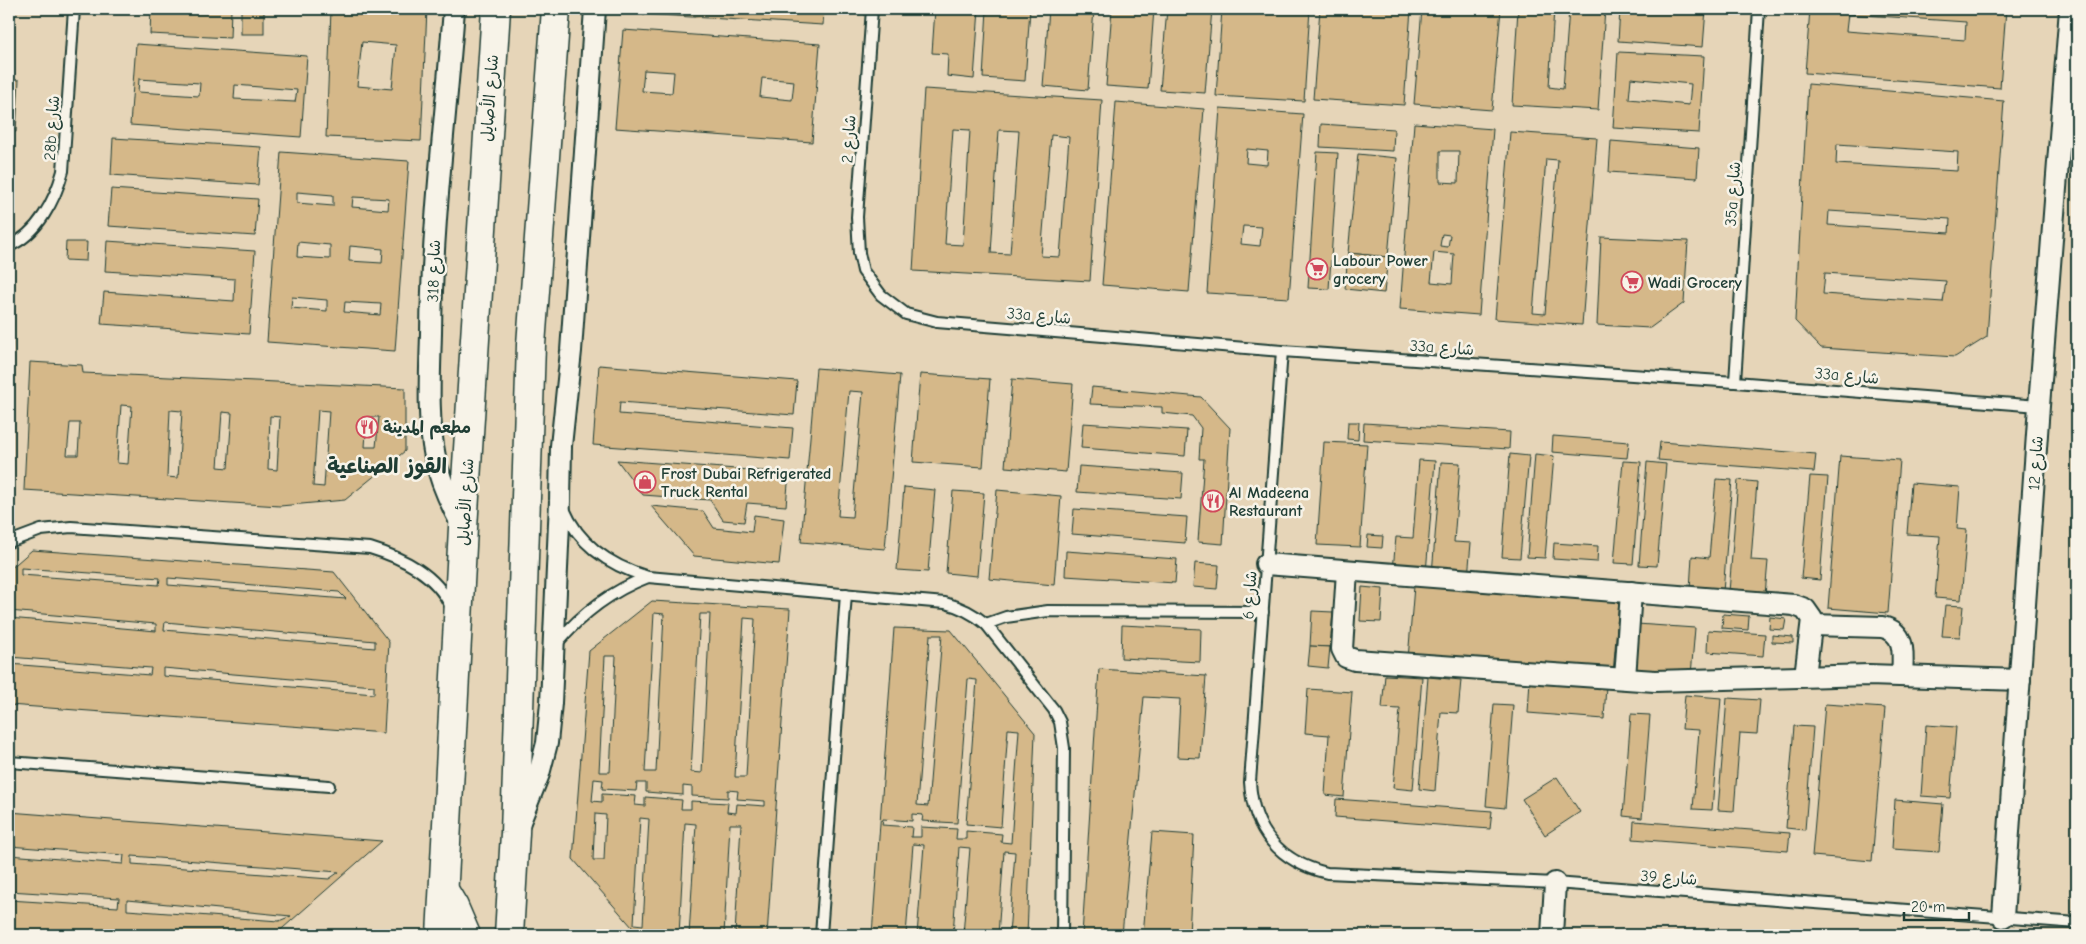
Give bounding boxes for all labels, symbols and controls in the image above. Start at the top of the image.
street label: شارع الأصايل [476,54,504,142]
street label: 28b شارع [41,95,65,161]
street label: شارع 2 [838,114,862,164]
street label: 35a شارع [1722,161,1746,227]
street label: شارع 318 [424,239,446,303]
place label: Labour Power grocery [1333,252,1428,288]
supermarket icon: Labour Power grocery [1305,257,1329,281]
supermarket icon: Wadi Grocery [1620,270,1644,294]
place label: Wadi Grocery [1648,274,1742,292]
street label: 33a شارع [1006,304,1072,330]
street label: 33a شارع [1409,337,1475,361]
street label: 33a شارع [1814,364,1880,390]
restaurant icon: مطعم المدينة [355,415,379,439]
place label: مطعم المدينة [383,419,471,440]
street label: شارع 12 [2025,435,2049,491]
district label: القوز الصناعية [327,454,447,480]
street label: شارع الأصايل [453,458,479,546]
place label: Frost Dubai Refrigerated Truck Rental [661,465,831,501]
shop icon: Frost Dubai Refrigerated Truck Rental [633,470,657,494]
place label: Al Madeena Restaurant [1229,484,1309,520]
restaurant icon: Al Madeena Restaurant [1201,489,1225,513]
street label: شارع 6 [1239,570,1263,620]
street label: شارع 39 [1640,867,1698,891]
scale bar [1904,889,1968,921]
text: 20 m [1911,898,1945,916]

